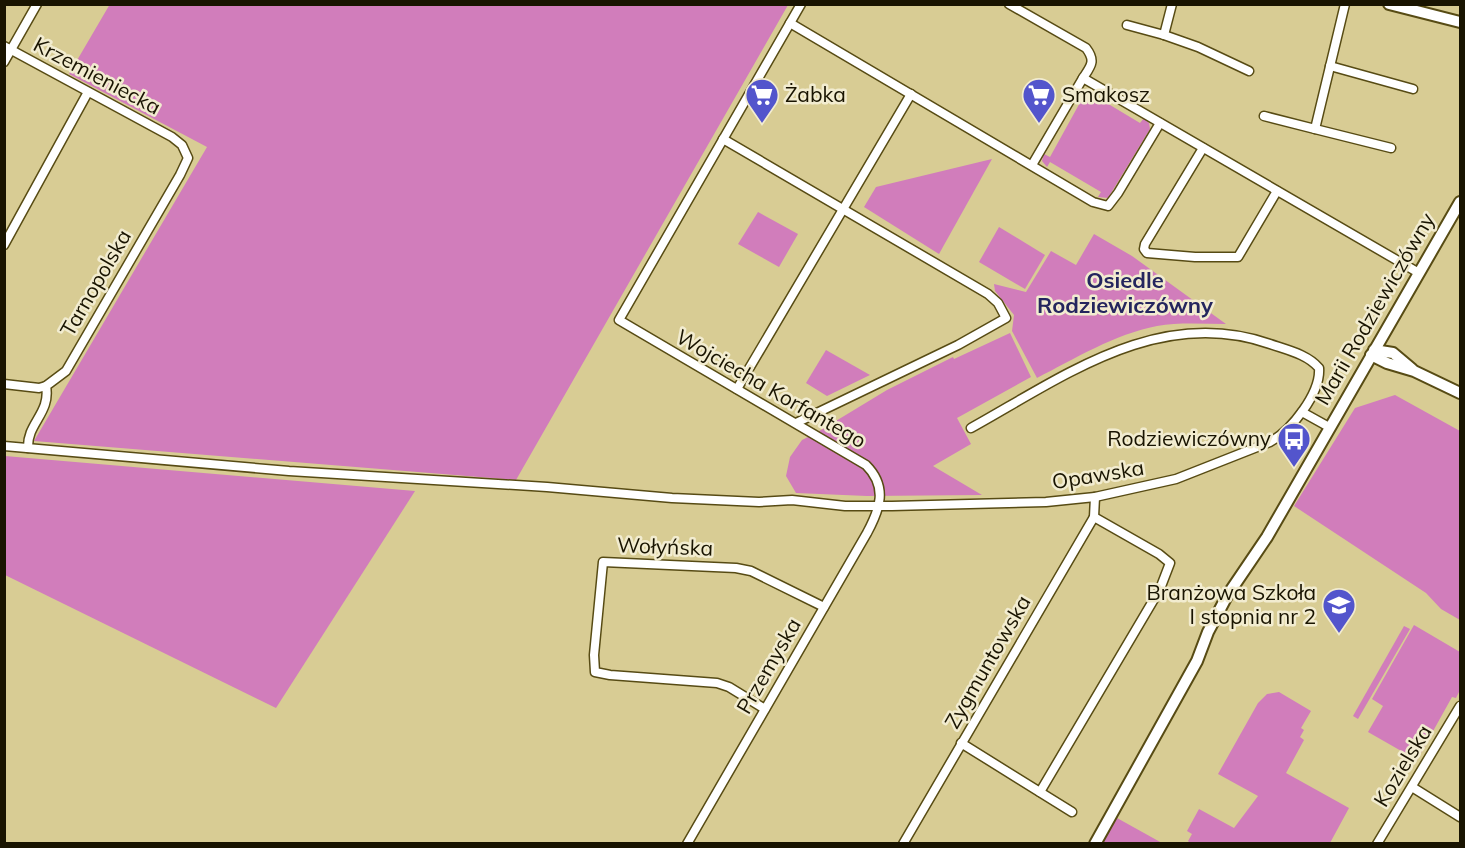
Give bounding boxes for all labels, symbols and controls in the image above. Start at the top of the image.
street label: Krzemieniecka [29,31,166,120]
supermarket icon: Żabka [744,77,780,124]
supermarket icon: Smakosz [1021,77,1057,124]
place label: Żabka [785,81,846,107]
place label: Smakosz [1062,81,1150,107]
street label: Marii Rodziewiczówny [1308,208,1440,409]
street label: Tarnopolska [54,225,136,340]
district label: Osiedle Rodziewiczówny [1037,266,1213,319]
street label: Wojciecha Korfantego [672,323,871,453]
bus stop icon: Rodziewiczówny [1276,421,1312,468]
place label: Rodziewiczówny [1107,425,1271,451]
street label: Opawska [1050,454,1146,494]
street label: Wołyńska [616,531,714,561]
place label: Branżowa Szkoła I stopnia nr 2 [1147,579,1316,629]
school or university icon: Branżowa Szkoła I stopnia nr 2 [1321,587,1357,634]
street label: Zygmuntowska [939,590,1036,733]
street label: Przemyska [730,613,806,718]
street label: Kozielska [1368,720,1437,811]

